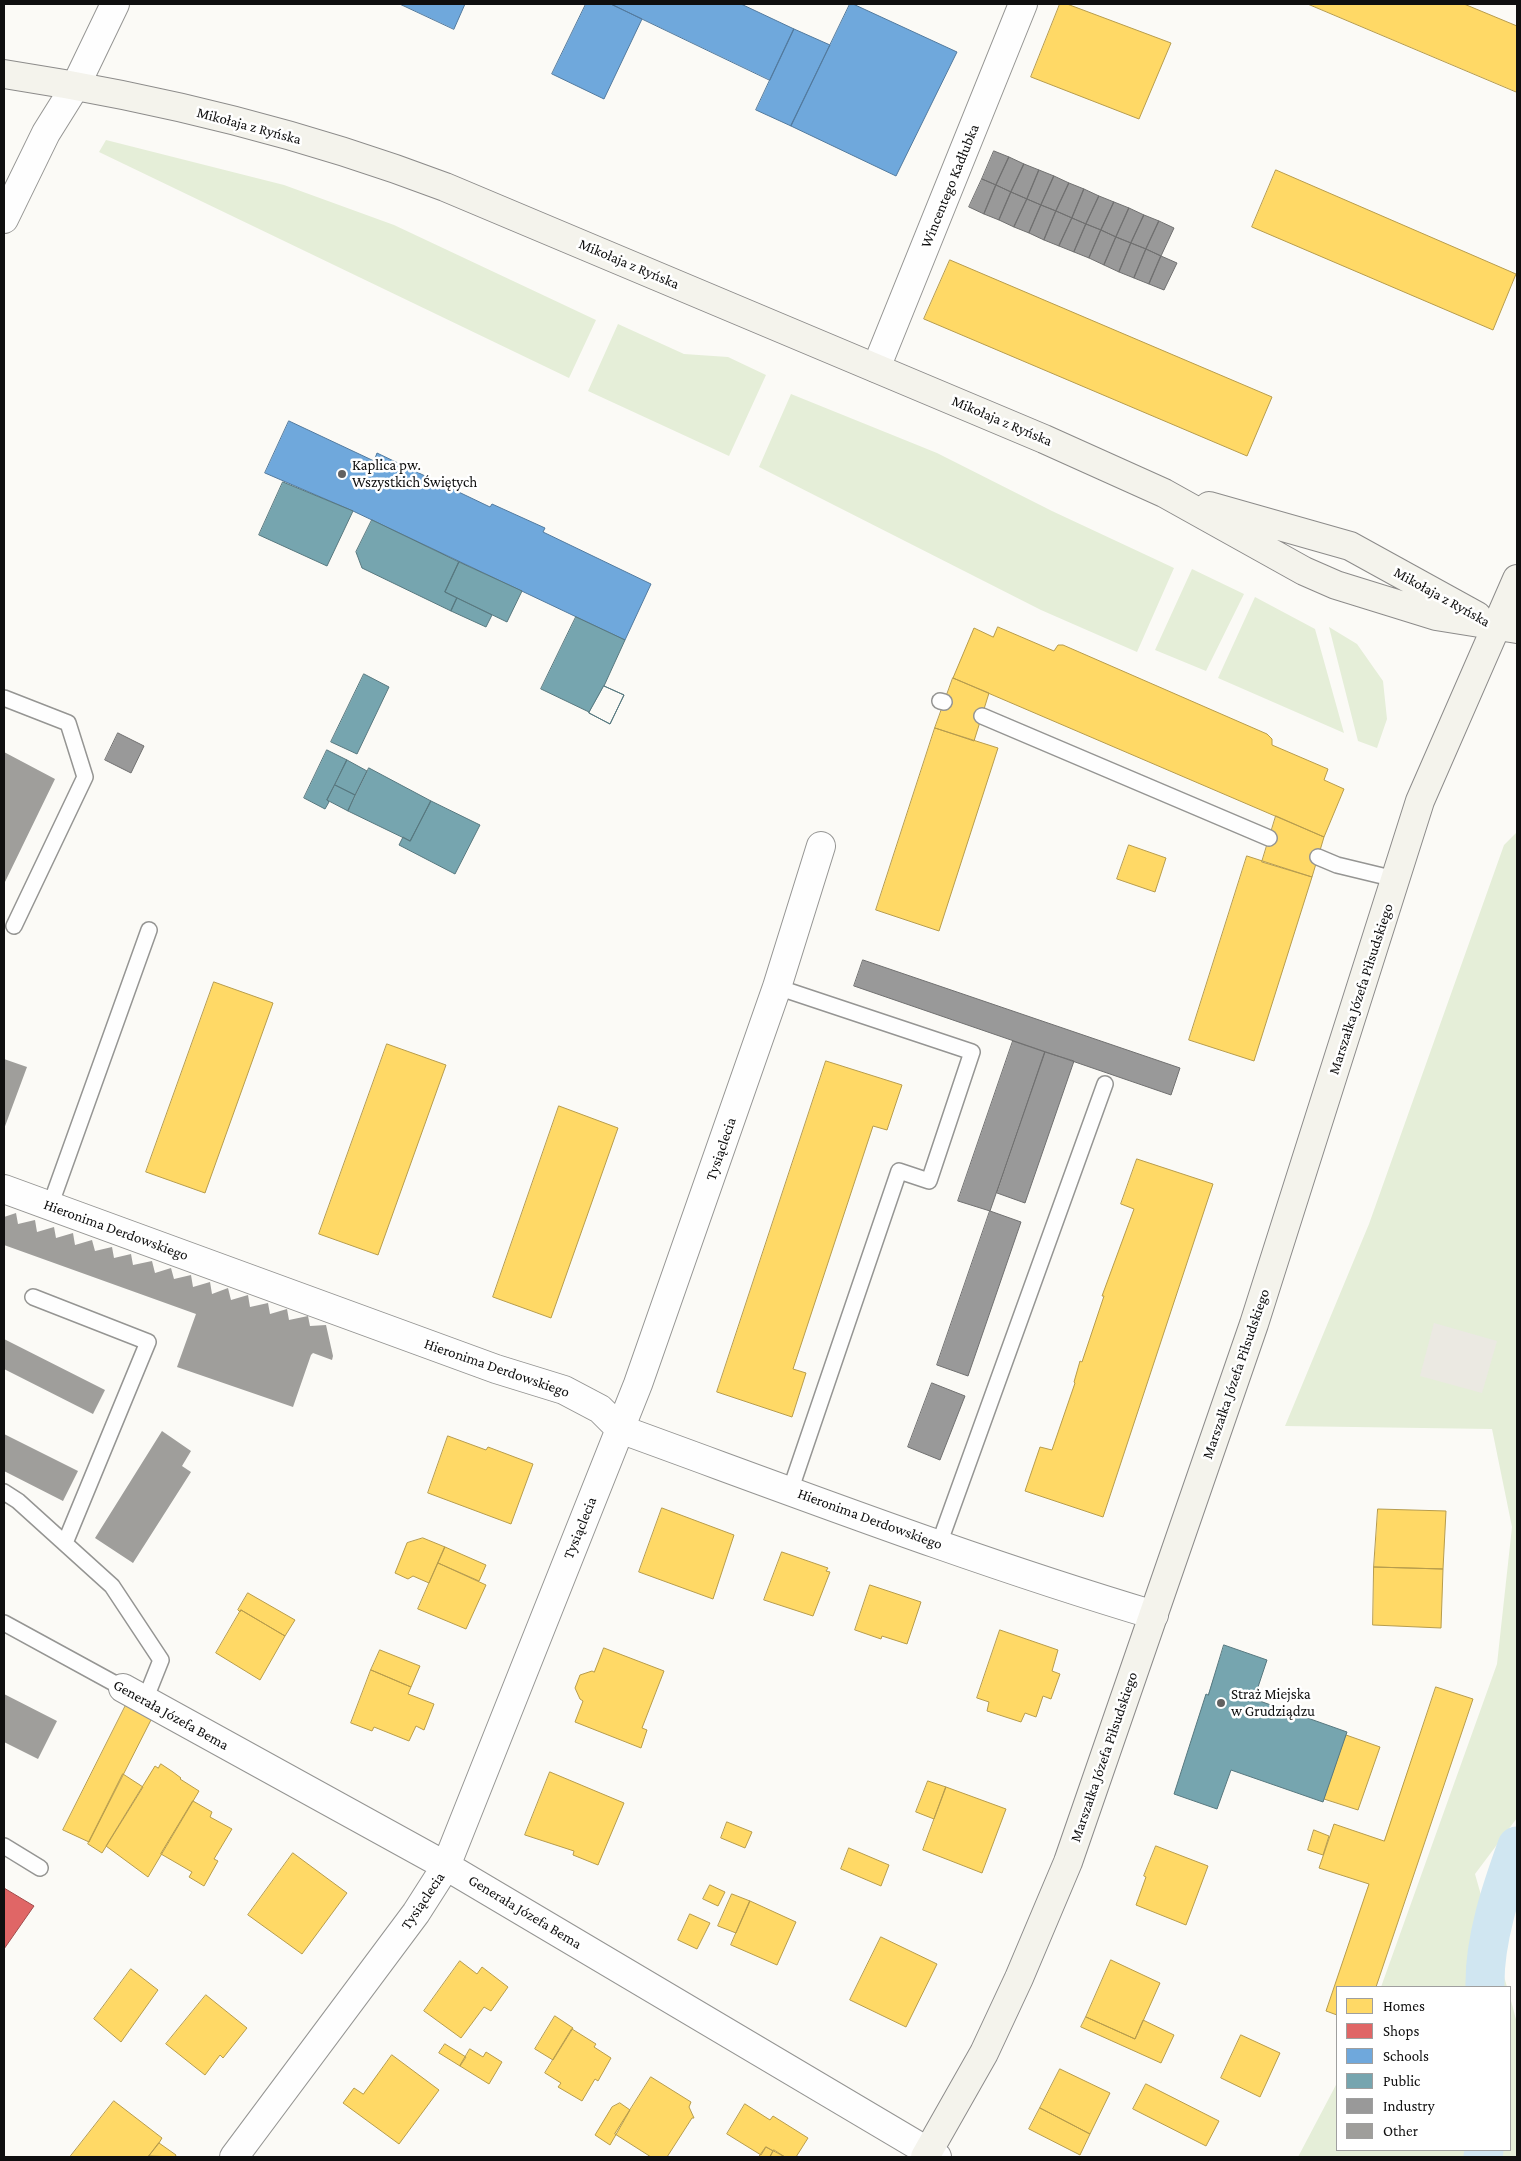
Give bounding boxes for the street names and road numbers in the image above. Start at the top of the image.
street label: Mikołaja z Ryńska [195,103,303,149]
street label: Wincentego Kadłubka [917,121,983,251]
street label: Mikołaja z Ryńska [576,235,682,293]
street label: Mikołaja z Ryńska [949,392,1055,450]
street label: Mikołaja z Ryńska [1391,563,1493,631]
street label: Marszałka Józefa Piłsudskiego [1325,901,1397,1077]
street label: Tysiąclecia [702,1115,740,1183]
street label: Hieronima Derdowskiego [41,1195,191,1265]
street label: Marszałka Józefa Piłsudskiego [1198,1286,1274,1462]
street label: Hieronima Derdowskiego [422,1335,572,1401]
street label: Hieronima Derdowskiego [795,1484,945,1554]
street label: Tysiąclecia [559,1494,601,1562]
street label: Marszałka Józefa Piłsudskiego [1066,1669,1142,1845]
street label: Generała Józefa Bema [110,1676,232,1754]
street label: Tysiąclecia [397,1869,449,1933]
street label: Generała Józefa Bema [465,1871,585,1953]

